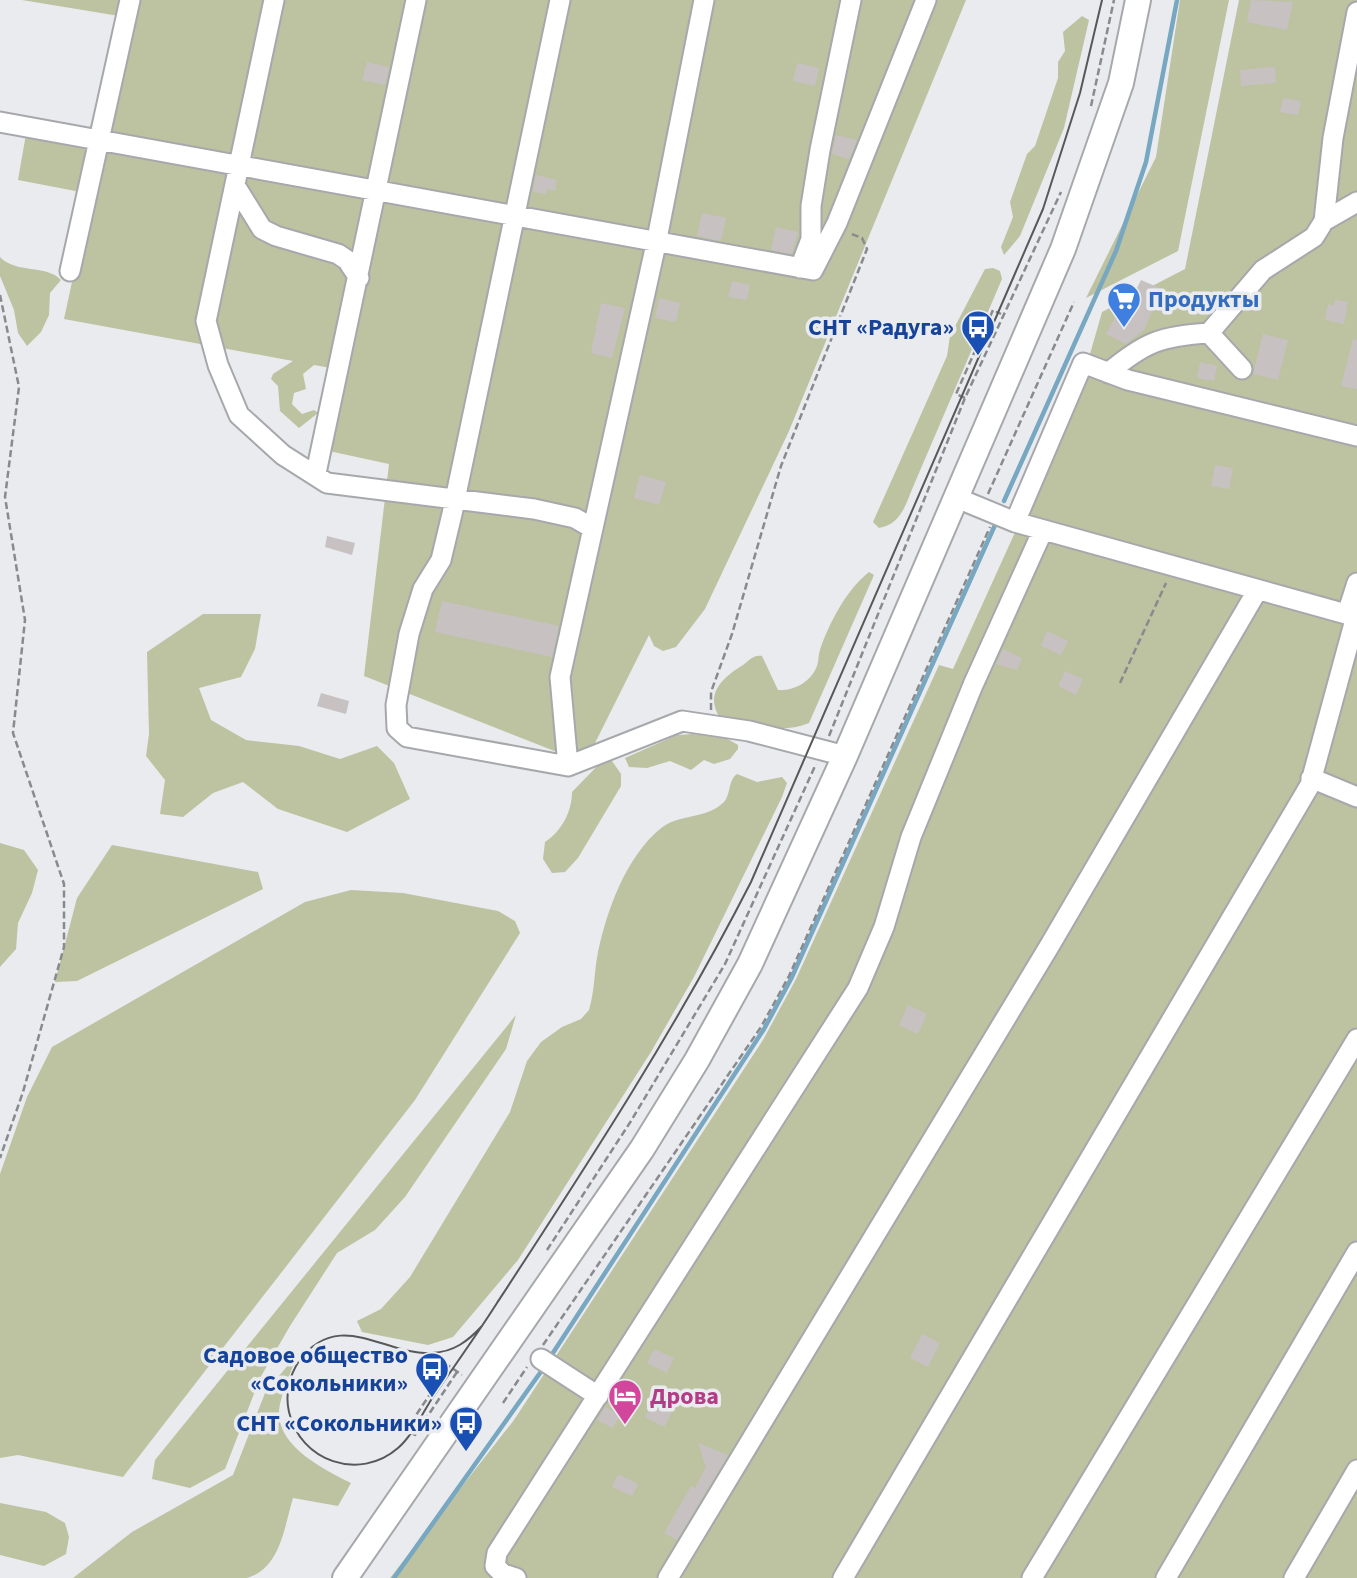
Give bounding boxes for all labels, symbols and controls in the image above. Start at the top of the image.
supermarket icon: Продукты [1105,280,1143,329]
place label: Продукты [1148,282,1259,317]
bus stop icon: СНТ «Радуга» [959,308,997,357]
place label: СНТ «Радуга» [808,310,954,345]
place label: Садовое общество «Сокольники» [203,1338,408,1401]
bus stop icon: Садовое общество «Сокольники» [413,1350,451,1399]
hotel icon: Дрова [606,1377,644,1426]
place label: Дрова [650,1379,719,1414]
bus stop icon: СНТ «Сокольники» [447,1404,485,1453]
place label: СНТ «Сокольники» [236,1406,442,1441]

